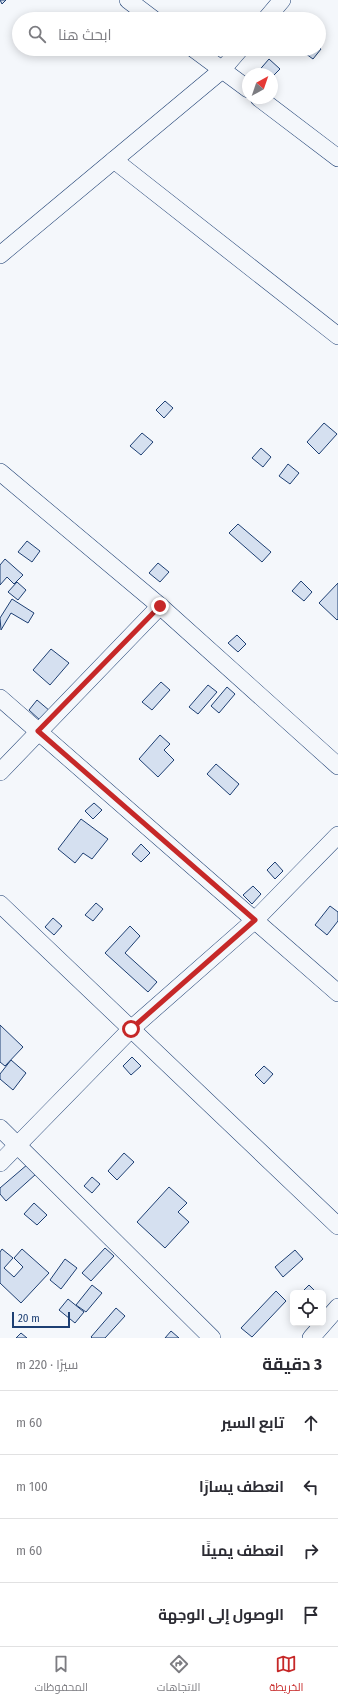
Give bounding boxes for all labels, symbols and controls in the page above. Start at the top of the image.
search box [12,12,326,56]
icon: search [26,23,48,45]
text: ابحث هنا [58,26,112,44]
north arrow [242,68,278,104]
route end [151,597,169,615]
route start [122,1020,140,1038]
map controls [290,1290,326,1326]
button: locate [290,1290,326,1326]
scale bar [12,1310,70,1329]
text: 20 m [18,1312,40,1325]
text: 3 دقيقة [262,1354,322,1375]
text: سيرًا · 220 m [16,1357,78,1372]
icon: ahead [300,1412,322,1434]
text: تابع السير [221,1414,284,1432]
text: 60 m [16,1415,42,1430]
icon: left [300,1476,322,1498]
text: انعطف يسارًا [199,1478,284,1496]
text: 100 m [16,1479,48,1494]
icon: right [300,1540,322,1562]
text: انعطف يمينًا [201,1542,284,1560]
text: 60 m [16,1543,42,1558]
icon: arrive [300,1604,322,1626]
text: الوصول إلى الوجهة [158,1606,284,1624]
tab: المحفوظات [34,1653,88,1697]
tab: الاتجاهات [157,1653,200,1697]
tab: الخريطة [269,1653,304,1697]

